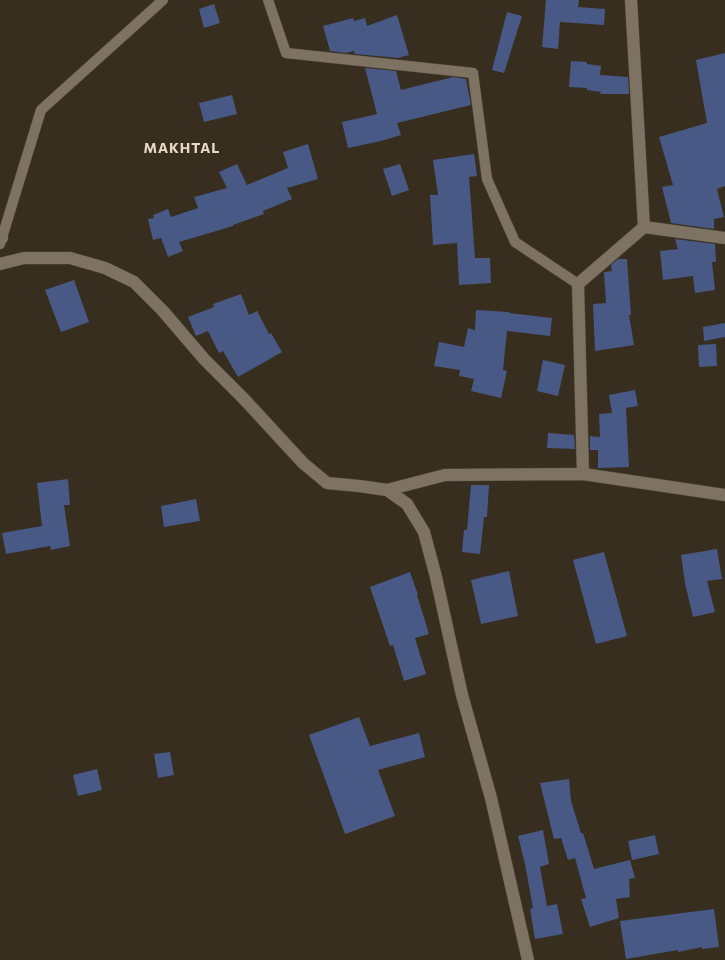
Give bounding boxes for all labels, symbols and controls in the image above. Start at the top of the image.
district label: MAKHTAL [144,139,220,156]

